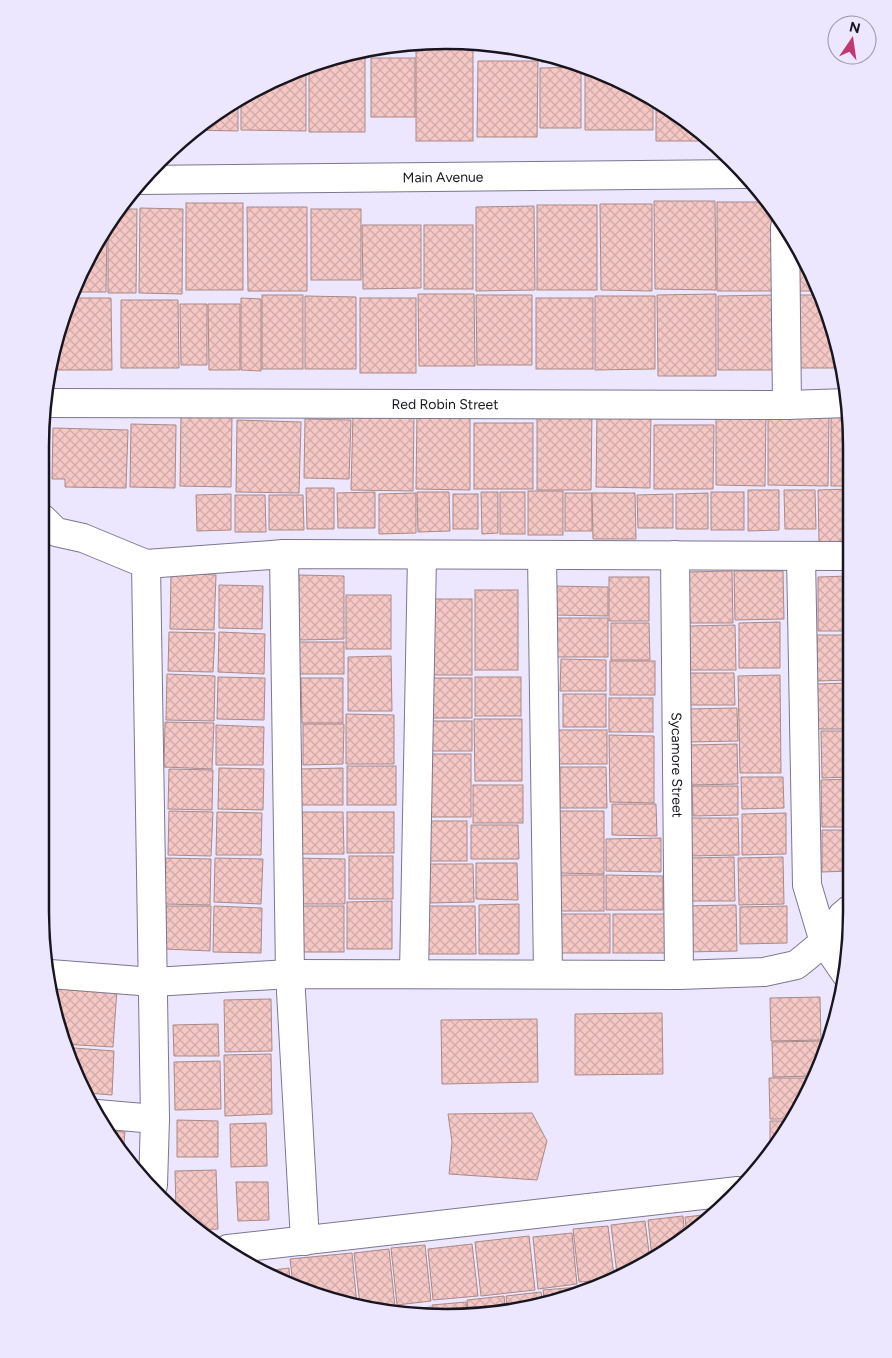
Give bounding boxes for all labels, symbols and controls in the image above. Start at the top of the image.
north arrow [827,15,877,65]
text: N [848,18,862,37]
street label: Main Avenue [402,168,484,186]
street label: Red Robin Street [391,395,499,413]
street label: Sycamore Street [668,712,686,818]

